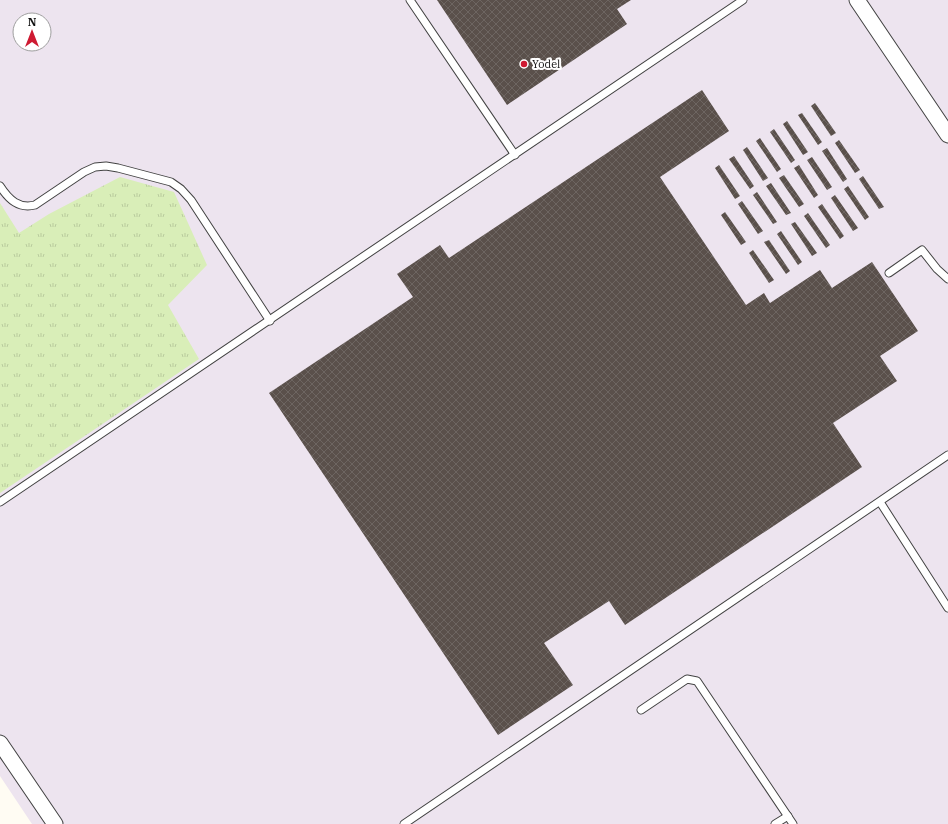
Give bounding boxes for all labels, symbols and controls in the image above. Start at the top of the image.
north arrow [12,12,52,52]
text: N [28,15,37,29]
place label: Yodel [532,57,560,71]
marker: Yodel [519,59,529,69]

